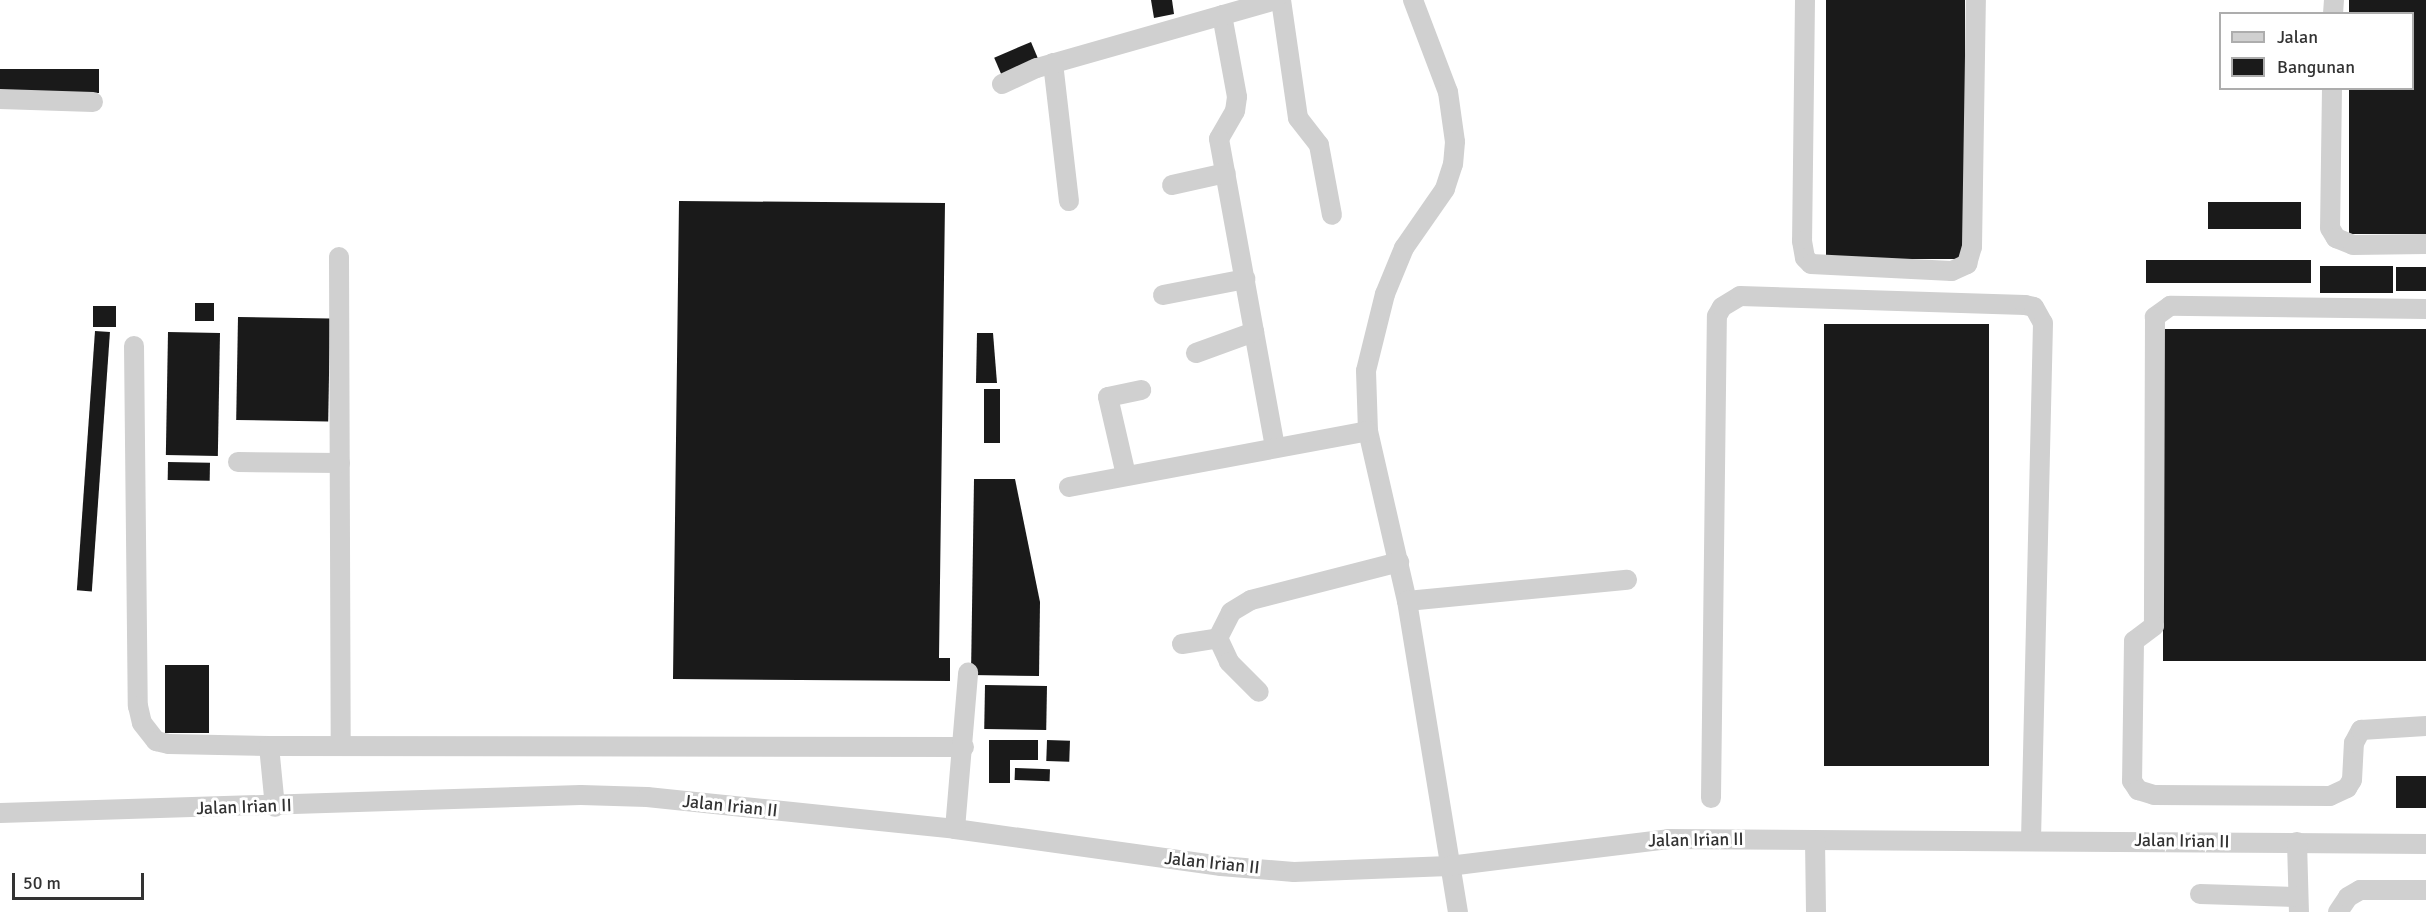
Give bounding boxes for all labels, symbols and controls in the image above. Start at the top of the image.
legend [2219,12,2414,90]
text: Jalan [2277,26,2318,48]
text: Bangunan [2277,56,2355,78]
street label: Jalan Irian II [681,790,779,822]
street label: Jalan Irian II [196,795,292,819]
street label: Jalan Irian II [1648,828,1744,852]
street label: Jalan Irian II [2134,829,2230,853]
street label: Jalan Irian II [1163,847,1261,879]
scale bar [15,861,147,899]
text: 50 m [23,872,61,894]

